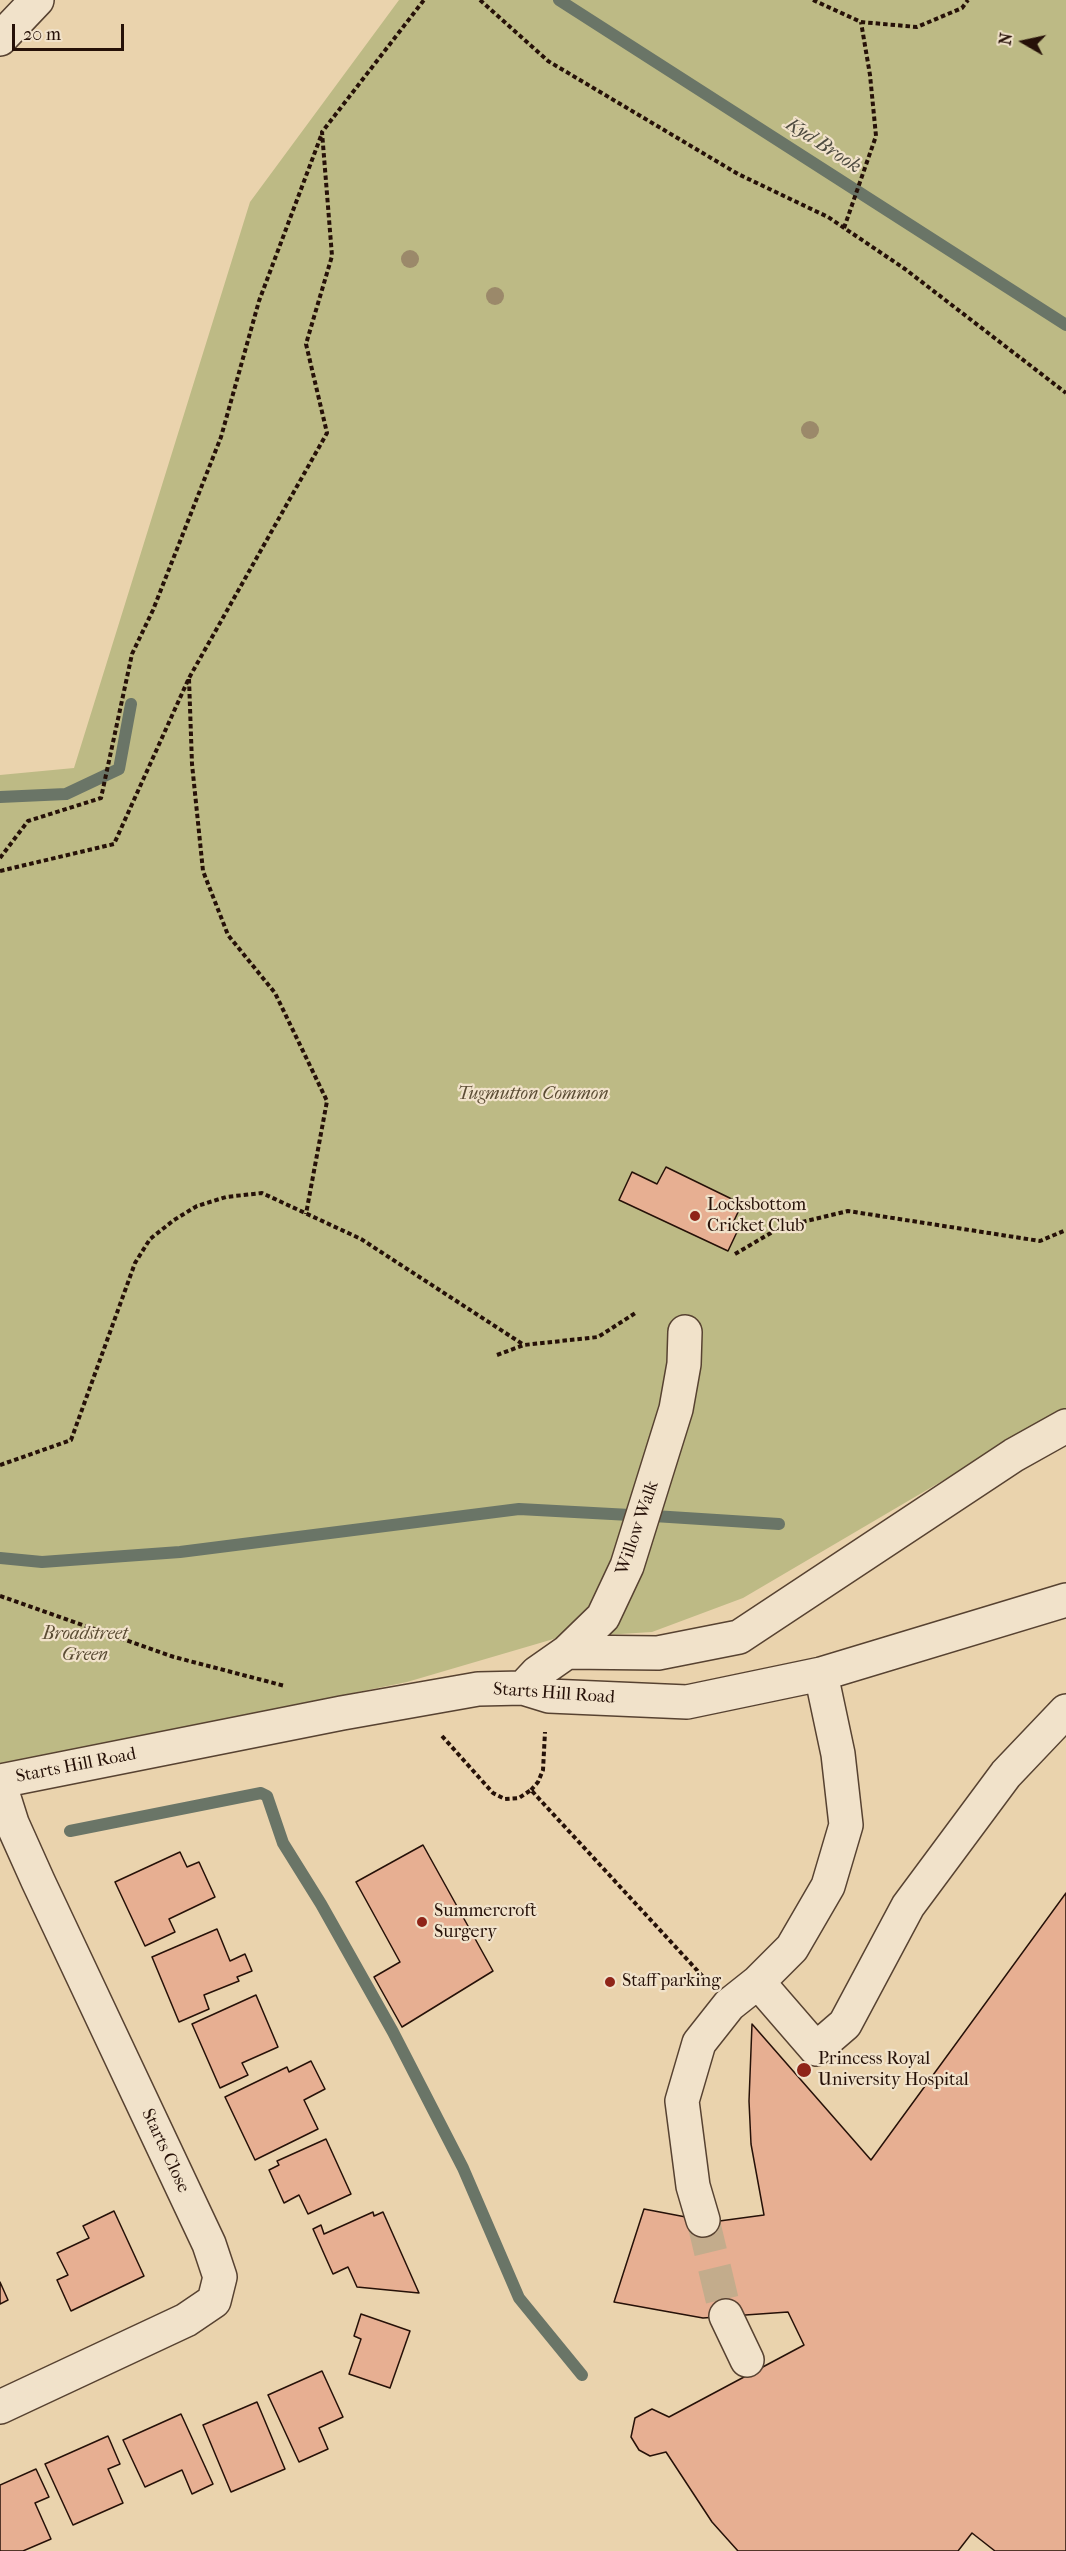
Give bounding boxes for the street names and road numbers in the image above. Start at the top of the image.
street label: Willow Walk [612,1478,664,1578]
street label: Starts Hill Road [492,1679,616,1709]
street label: Starts Hill Road [14,1744,138,1788]
street label: Starts Close [136,2105,194,2197]

